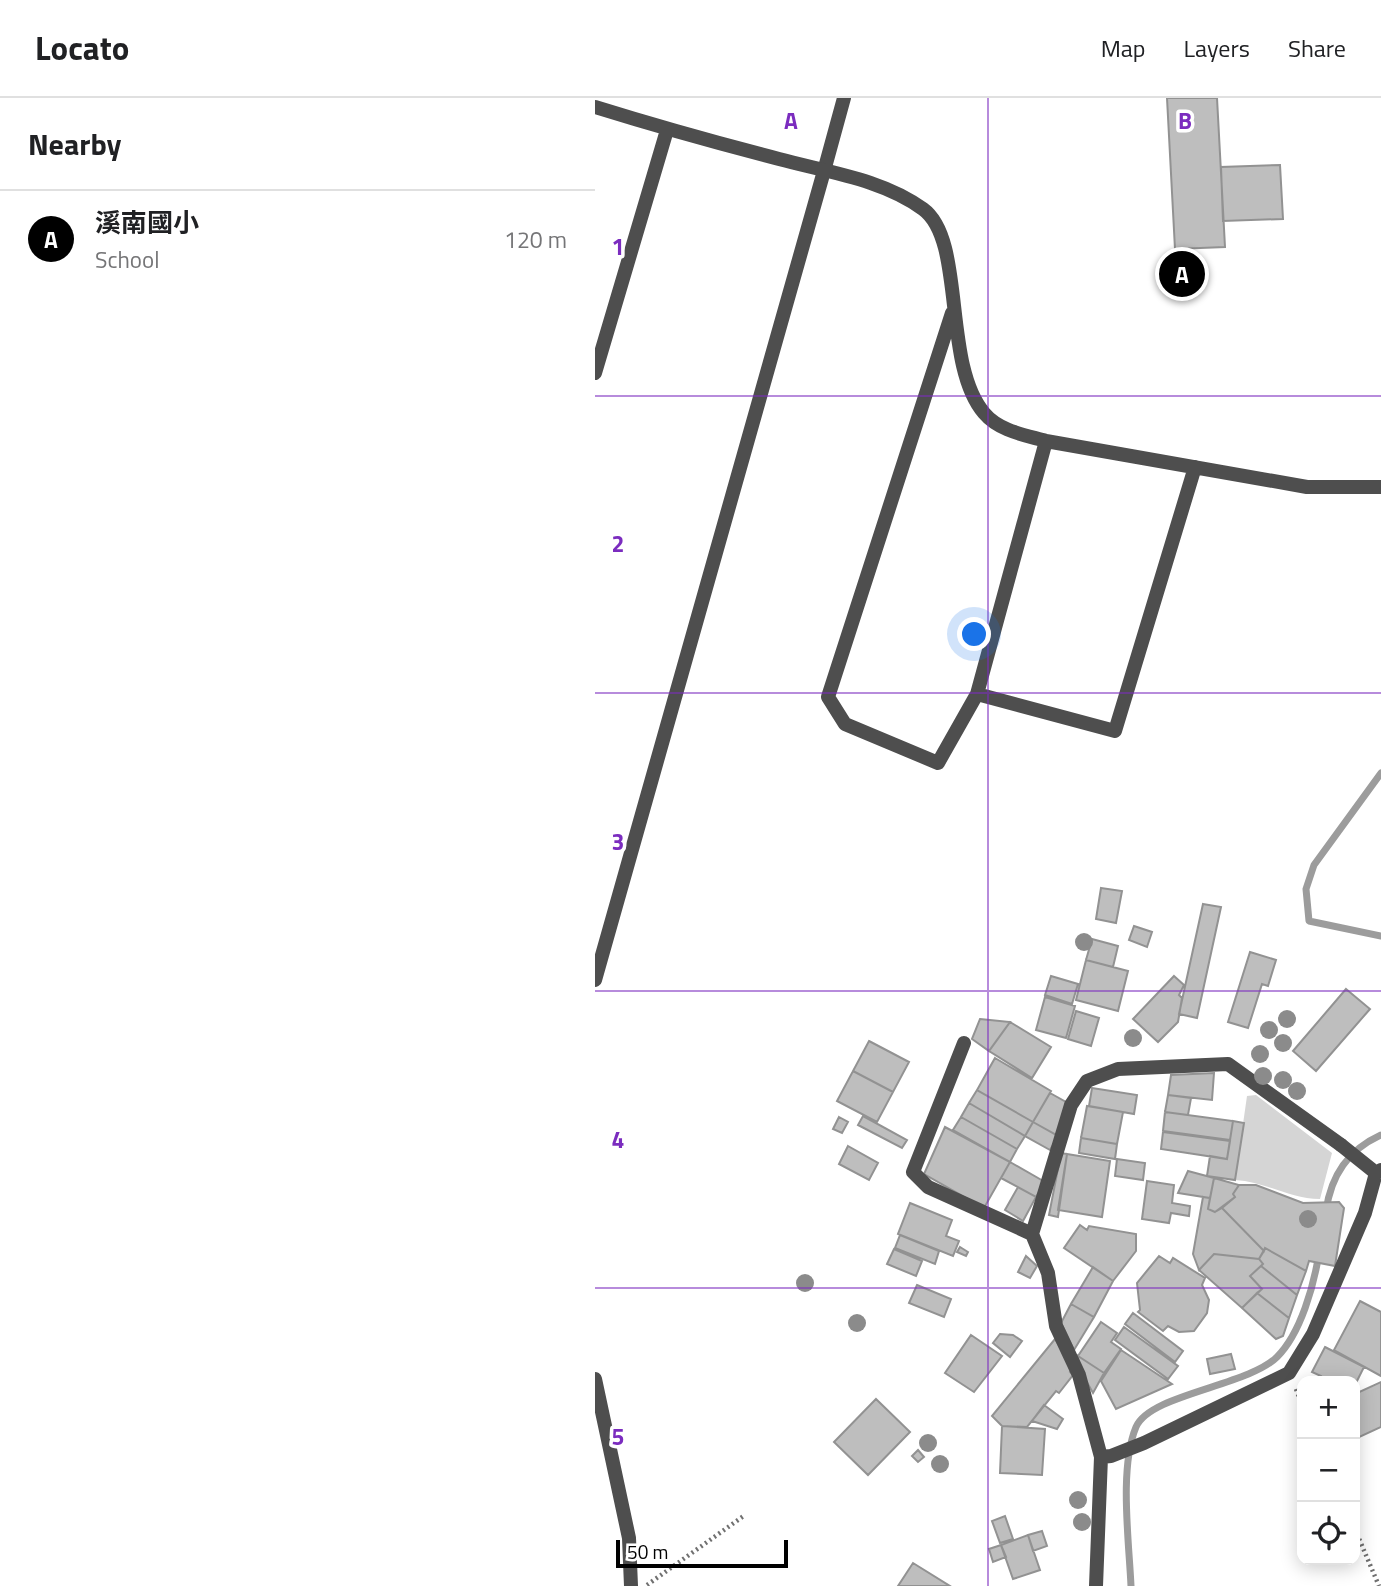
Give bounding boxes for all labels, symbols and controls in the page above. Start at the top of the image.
text: Locato [35,23,129,73]
text: Map [1101,30,1146,66]
text: Layers [1184,30,1250,66]
text: Share [1288,30,1346,66]
text: A [784,103,798,138]
text: B [1178,103,1192,138]
text: Nearby [28,121,121,167]
text: 溪南國小 [95,203,199,242]
text: A [44,222,58,257]
text: 120 m [504,222,567,257]
text: 1 [612,229,624,264]
text: School [95,242,159,277]
pin: A [1159,248,1205,300]
text: 2 [612,526,624,561]
your location [957,617,991,651]
text: 3 [612,824,624,859]
text: 4 [612,1122,624,1157]
map controls [1297,1376,1360,1565]
button: + [1297,1376,1360,1439]
text: 5 [612,1419,624,1454]
button: − [1297,1439,1360,1502]
button: locate [1297,1502,1360,1565]
scale bar [616,1537,787,1569]
text: 50 m [627,1537,668,1566]

